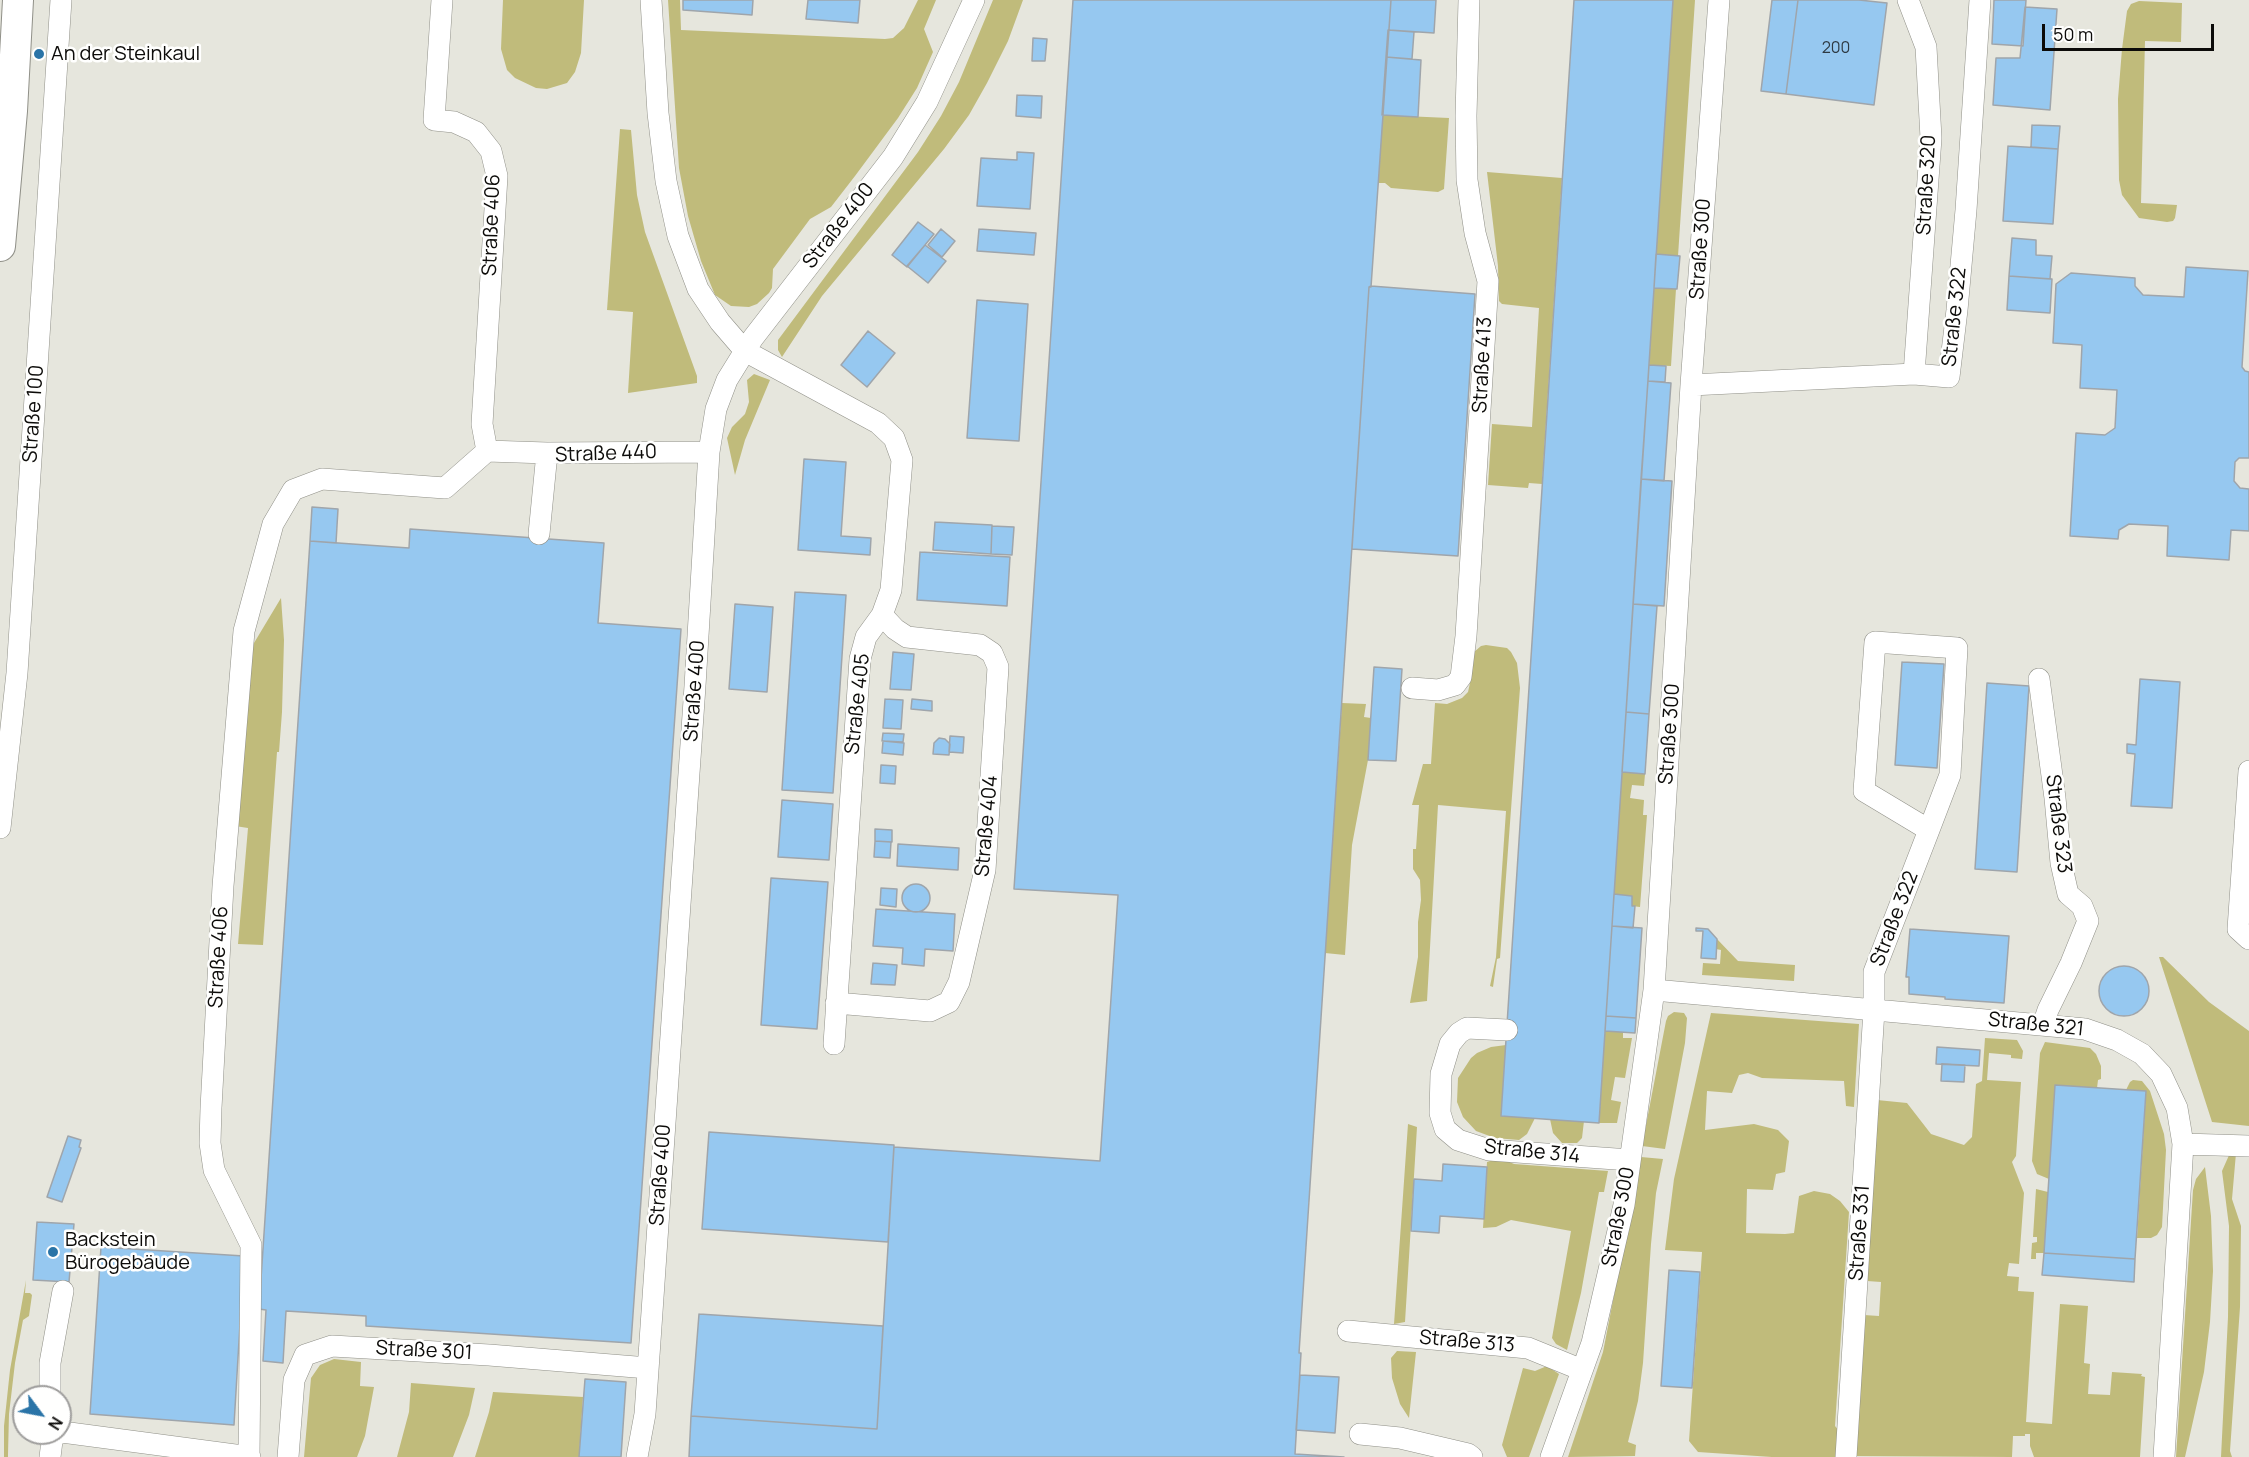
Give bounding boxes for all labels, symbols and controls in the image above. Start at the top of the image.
scale bar [2045,12,2218,50]
text: 50 m [2053,22,2093,46]
house number: 200 [1822,39,1850,59]
place label: An der Steinkaul [51,42,200,66]
marker: An der Steinkaul [32,47,46,61]
street label: Straße 320 [1912,134,1942,236]
street label: Straße 406 [478,173,506,277]
street label: Straße 400 [798,178,880,274]
street label: Straße 300 [1685,198,1717,300]
street label: Straße 322 [1938,266,1972,368]
street label: Straße 413 [1468,316,1498,414]
street label: Straße 100 [19,364,49,464]
street label: Straße 440 [555,440,657,468]
street label: Straße 400 [679,639,711,743]
street label: Straße 405 [841,652,875,756]
street label: Straße 300 [1654,683,1686,785]
street label: Straße 323 [2040,773,2076,875]
street label: Straße 404 [971,774,1003,878]
street label: Straße 322 [1866,868,1924,970]
street label: Straße 406 [204,905,234,1009]
street label: Straße 321 [1987,1008,2085,1042]
street label: Straße 400 [645,1123,677,1227]
street label: Straße 314 [1483,1135,1581,1169]
street label: Straße 300 [1598,1165,1640,1269]
street label: Straße 331 [1845,1184,1875,1282]
place label: Backstein Bürogebäude [65,1228,190,1275]
marker: Backstein Bürogebäude [46,1245,60,1259]
street label: Straße 313 [1418,1326,1516,1358]
street label: Straße 301 [375,1336,473,1366]
north arrow [12,1385,72,1445]
text: N [43,1413,68,1434]

